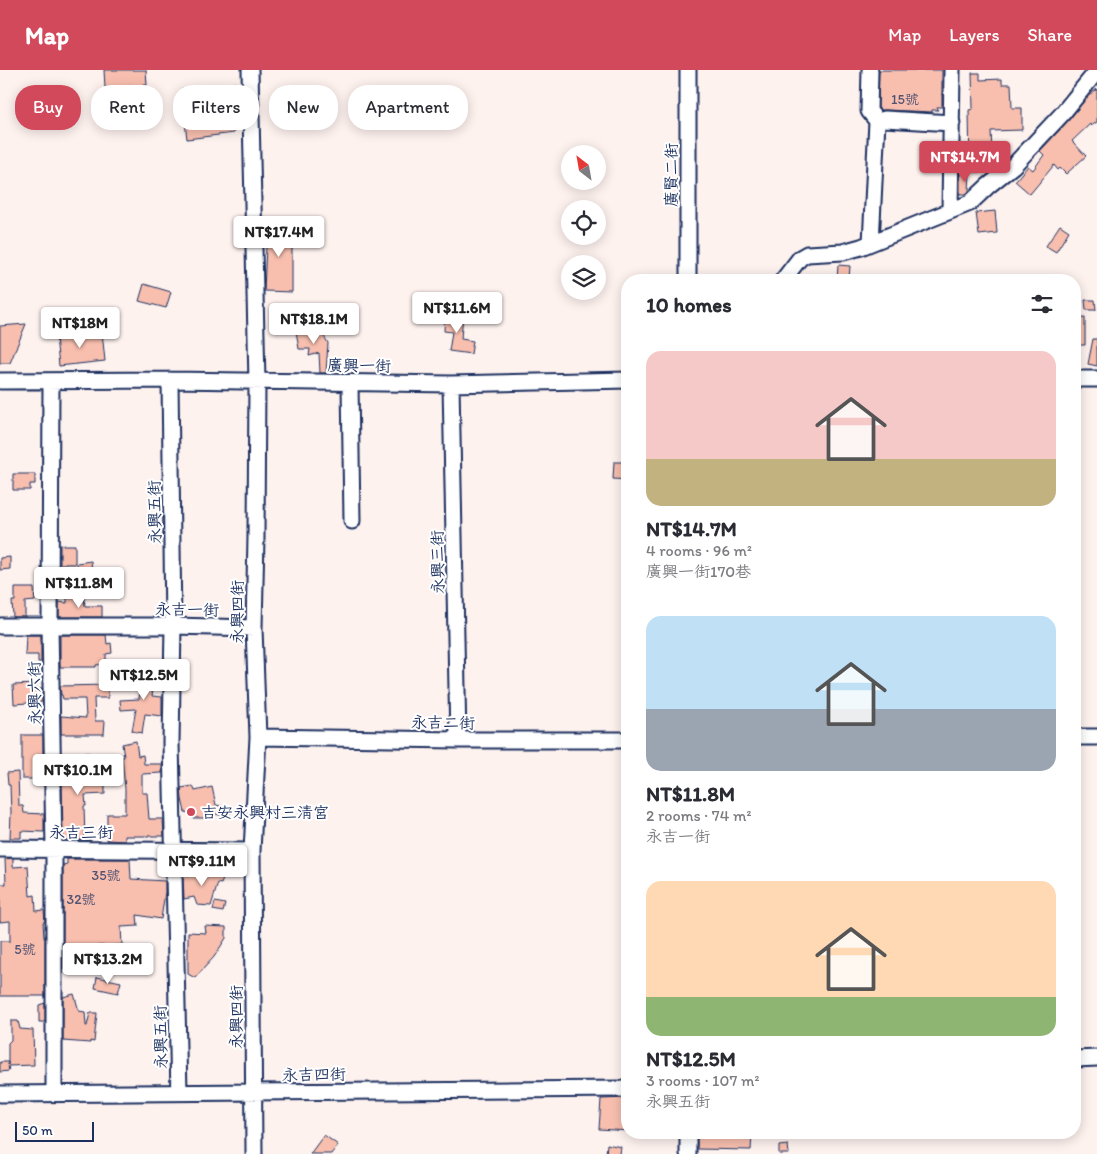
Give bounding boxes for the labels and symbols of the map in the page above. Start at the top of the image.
house number: 15號 [891,91,919,108]
pin: NT$14.7M [913,140,1017,183]
street label: 廣賢二街 [662,143,681,207]
north arrow [561,145,606,190]
pin: NT$17.4M [227,216,331,258]
pin: NT$11.6M [405,292,509,334]
pin: NT$18.1M [262,302,366,345]
pin: NT$18M [39,306,121,349]
street label: 廣興一街 [327,355,391,376]
street label: 永興五街 [144,480,165,544]
street label: 永興三街 [427,530,448,594]
pin: NT$11.8M [27,566,131,609]
street label: 永興四街 [228,580,247,644]
street label: 永吉一街 [155,599,219,620]
pin: NT$12.5M [92,658,196,701]
street label: 永興六街 [24,661,45,725]
street label: 永吉二街 [411,712,475,733]
pin: NT$10.1M [26,754,130,796]
place label: 吉安永興村三清宮 [201,803,329,822]
marker: 吉安永興村三清宮 [185,806,197,818]
street label: 永吉三街 [49,823,113,842]
pin: NT$9.11M [150,844,254,887]
house number: 35號 [92,867,120,884]
house number: 32號 [67,891,96,908]
house number: 5號 [14,941,36,958]
pin: NT$13.2M [56,942,160,985]
street label: 永興四街 [227,985,246,1049]
street label: 永興五街 [150,1005,171,1069]
street label: 永吉四街 [282,1064,346,1085]
scale bar [15,1119,94,1142]

